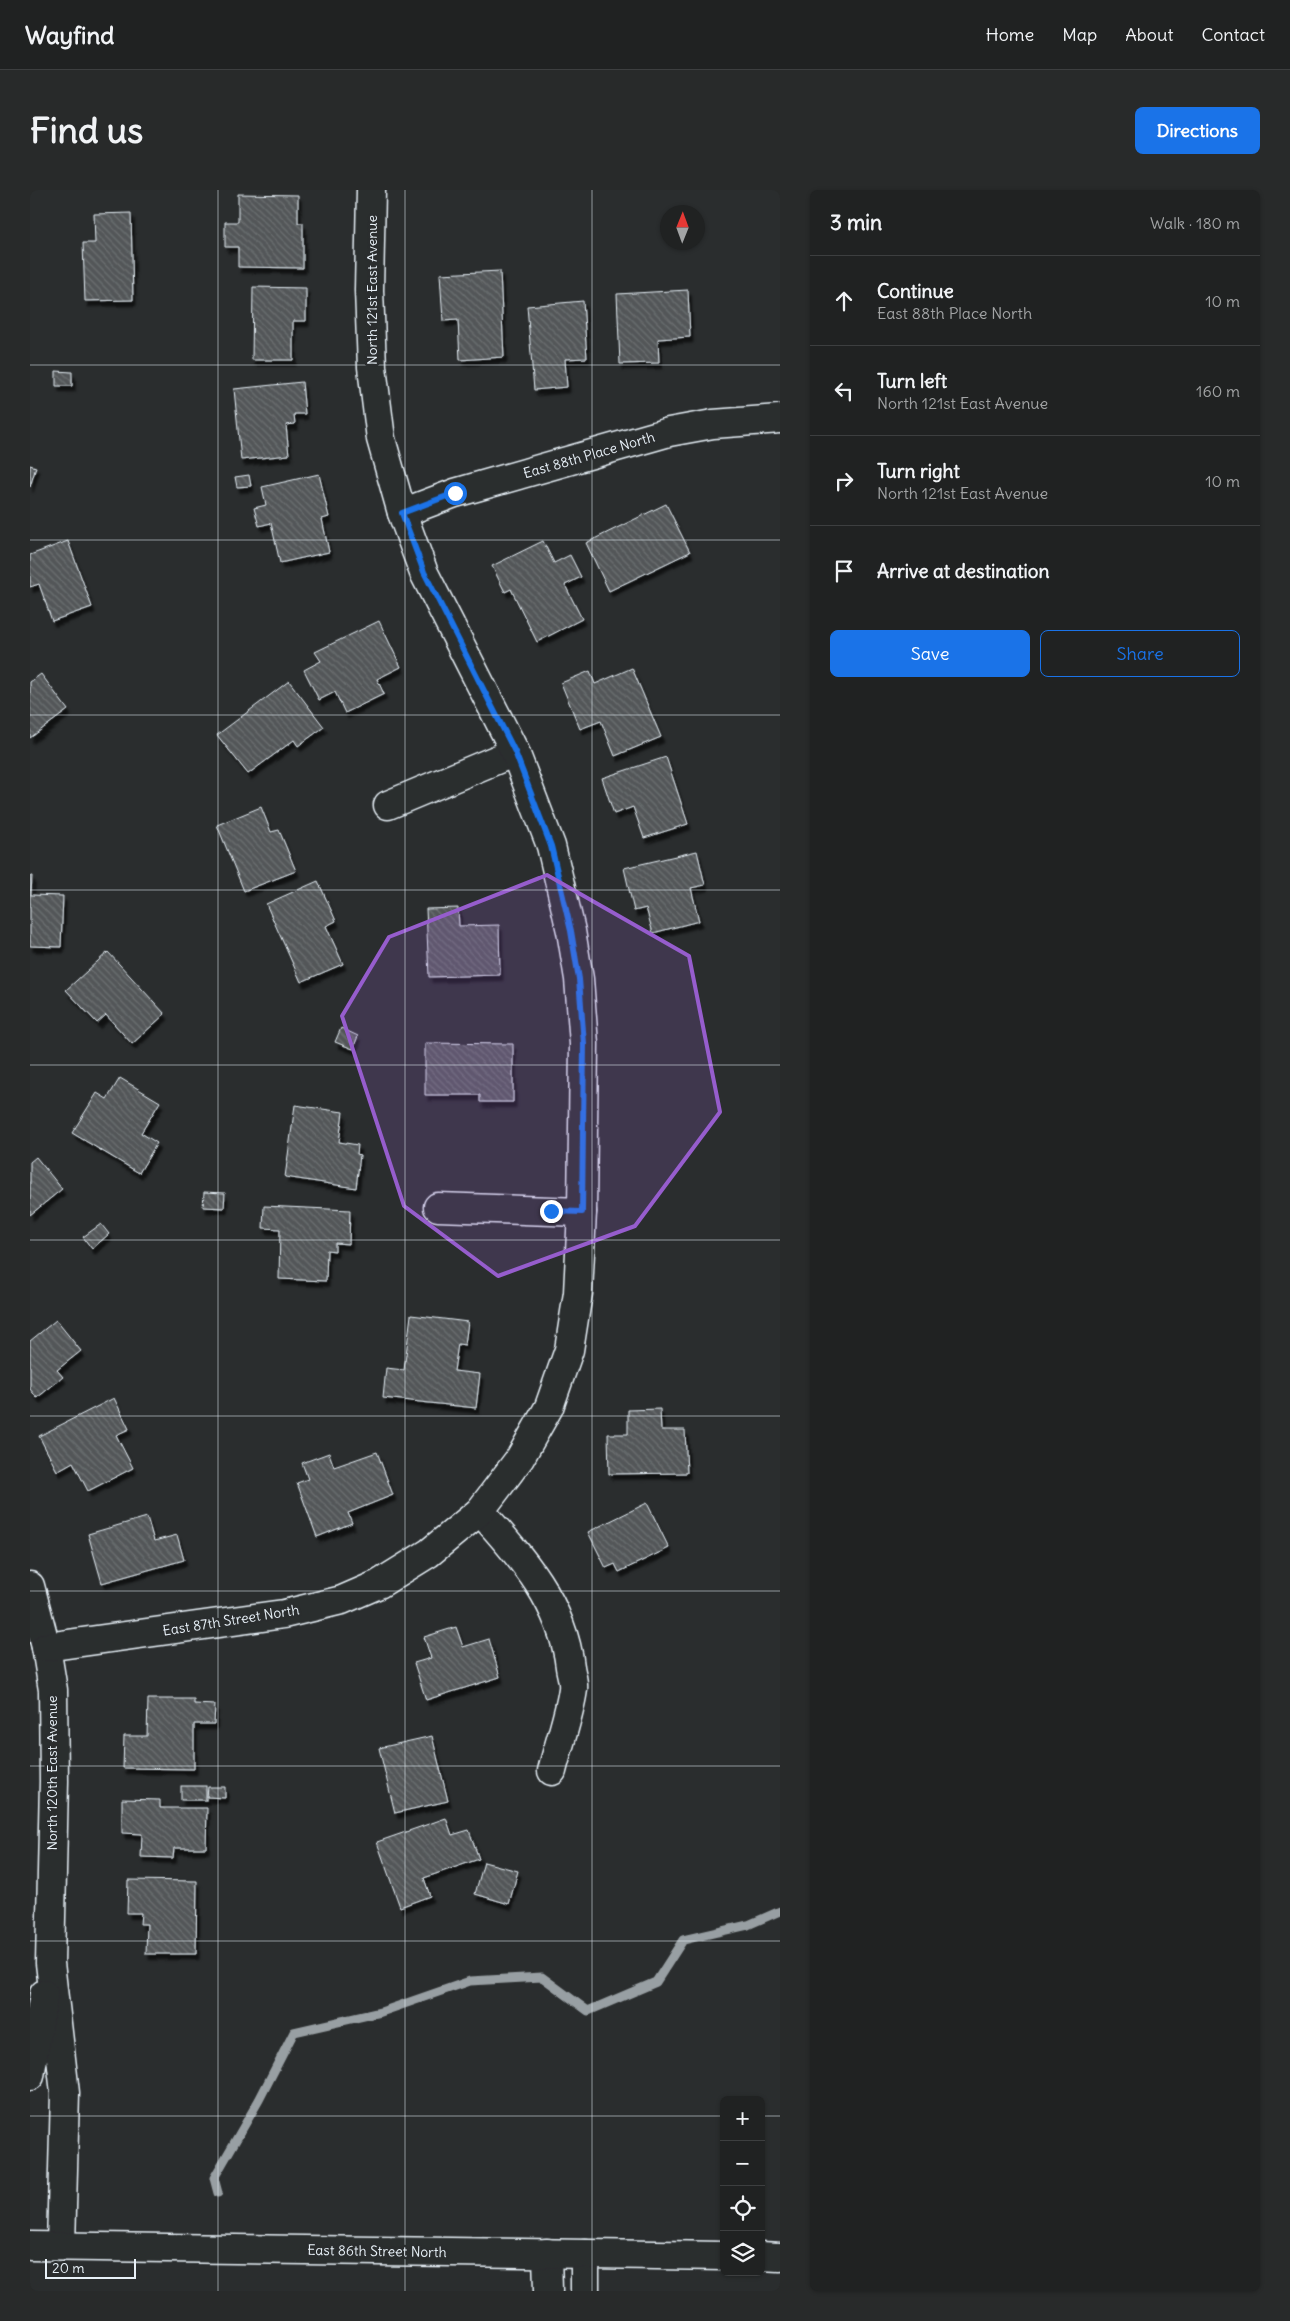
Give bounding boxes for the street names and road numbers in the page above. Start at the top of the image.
street label: North 121st East Avenue [363,215,381,365]
street label: East 88th Place North [521,428,657,482]
street label: East 87th Street North [161,1600,301,1640]
street label: North 120th East Avenue [43,1695,61,1851]
street label: East 86th Street North [307,2241,447,2261]

